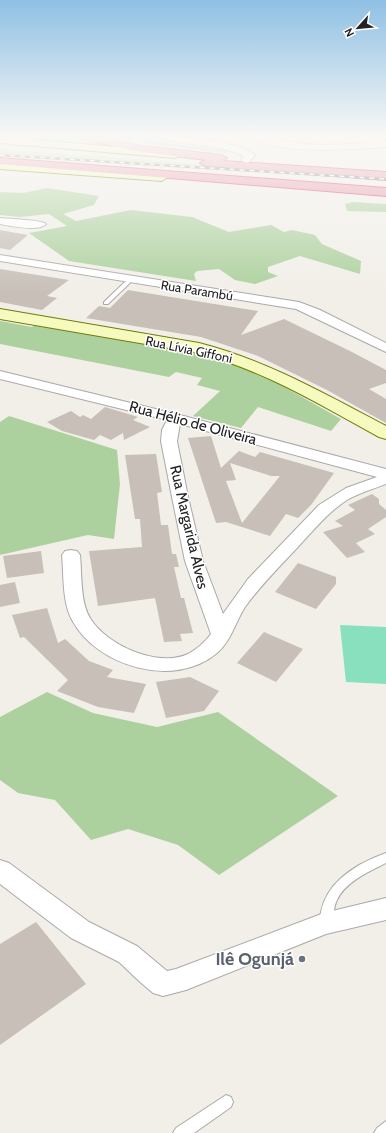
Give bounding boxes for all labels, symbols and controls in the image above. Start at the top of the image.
north arrow [338,8,378,48]
text: N [341,26,357,39]
street label: Rua Parambú [160,276,234,304]
street label: Rua Lívia Giffoni [144,332,234,366]
street label: Rua Hélio de Oliveira [127,397,259,449]
street label: Rua Margarida Alves [166,463,212,591]
place label: Ilê Ogunjá [215,948,294,970]
marker: Ilê Ogunjá [297,954,307,964]

